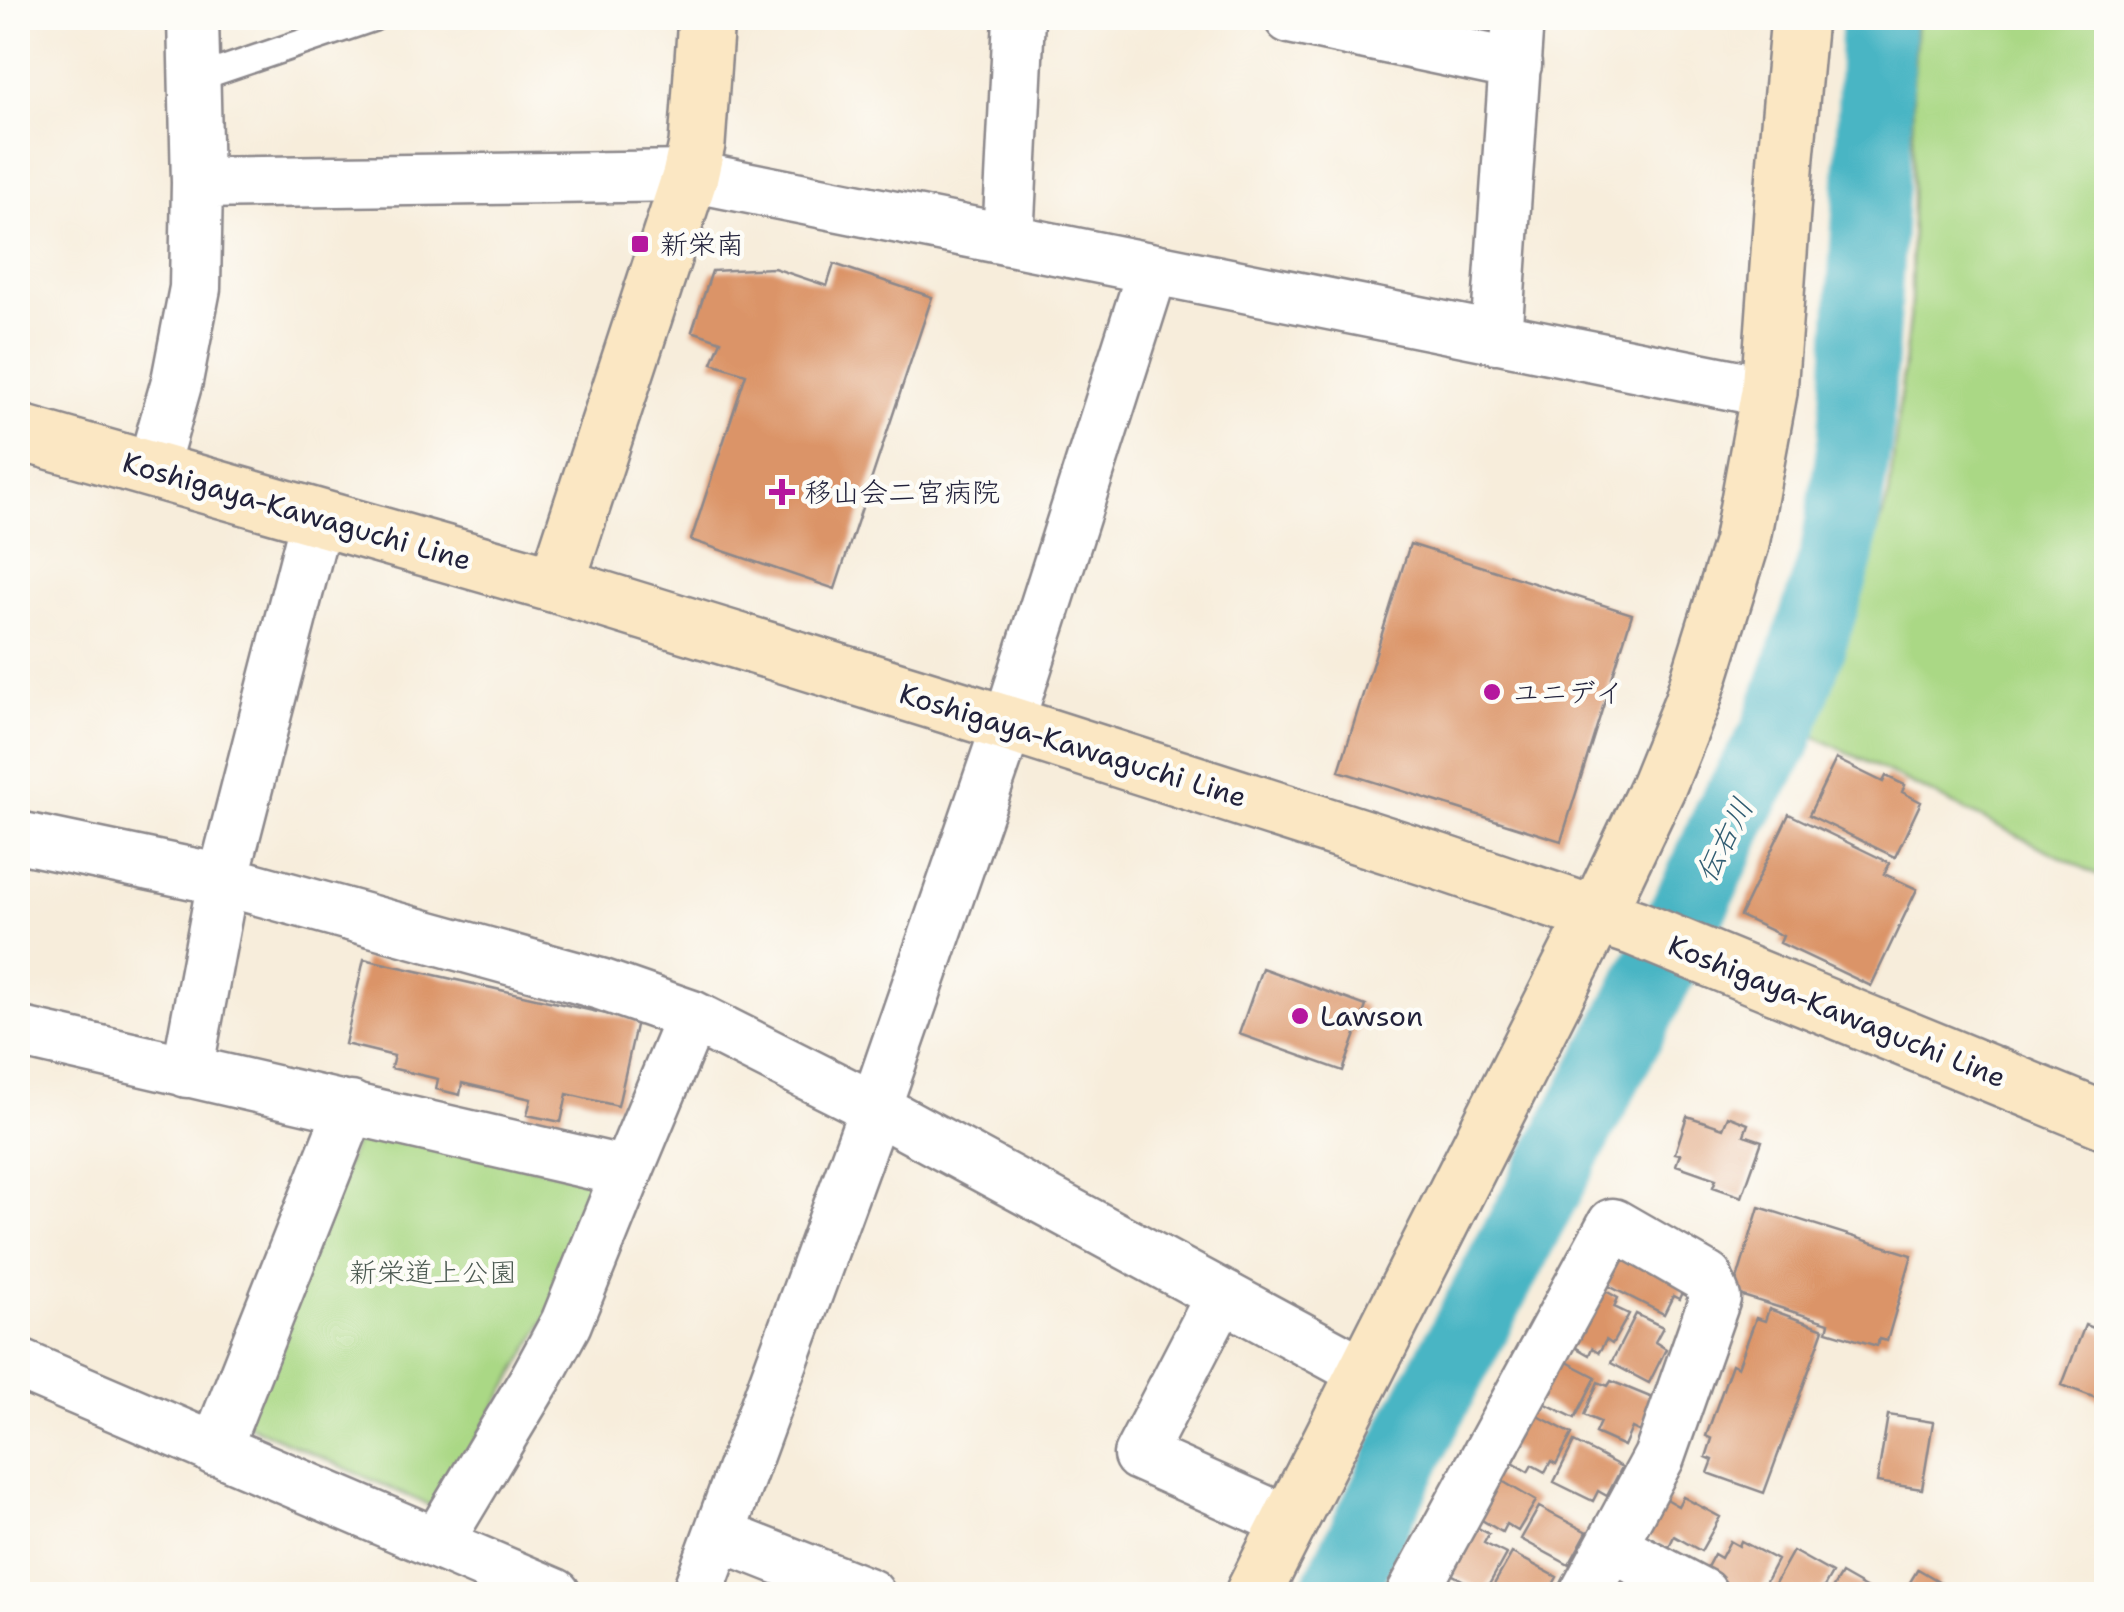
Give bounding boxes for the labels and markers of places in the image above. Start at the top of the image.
place label: 新栄南 [660,225,744,263]
marker: 新栄南 [629,233,651,255]
place label: 移山会二宮病院 [804,473,1000,511]
marker: 移山会二宮病院 [769,479,795,505]
place label: ユニデイ [1512,673,1623,711]
marker: ユニデイ [1481,681,1503,703]
place label: Lawson [1320,997,1423,1035]
marker: Lawson [1289,1005,1311,1027]

